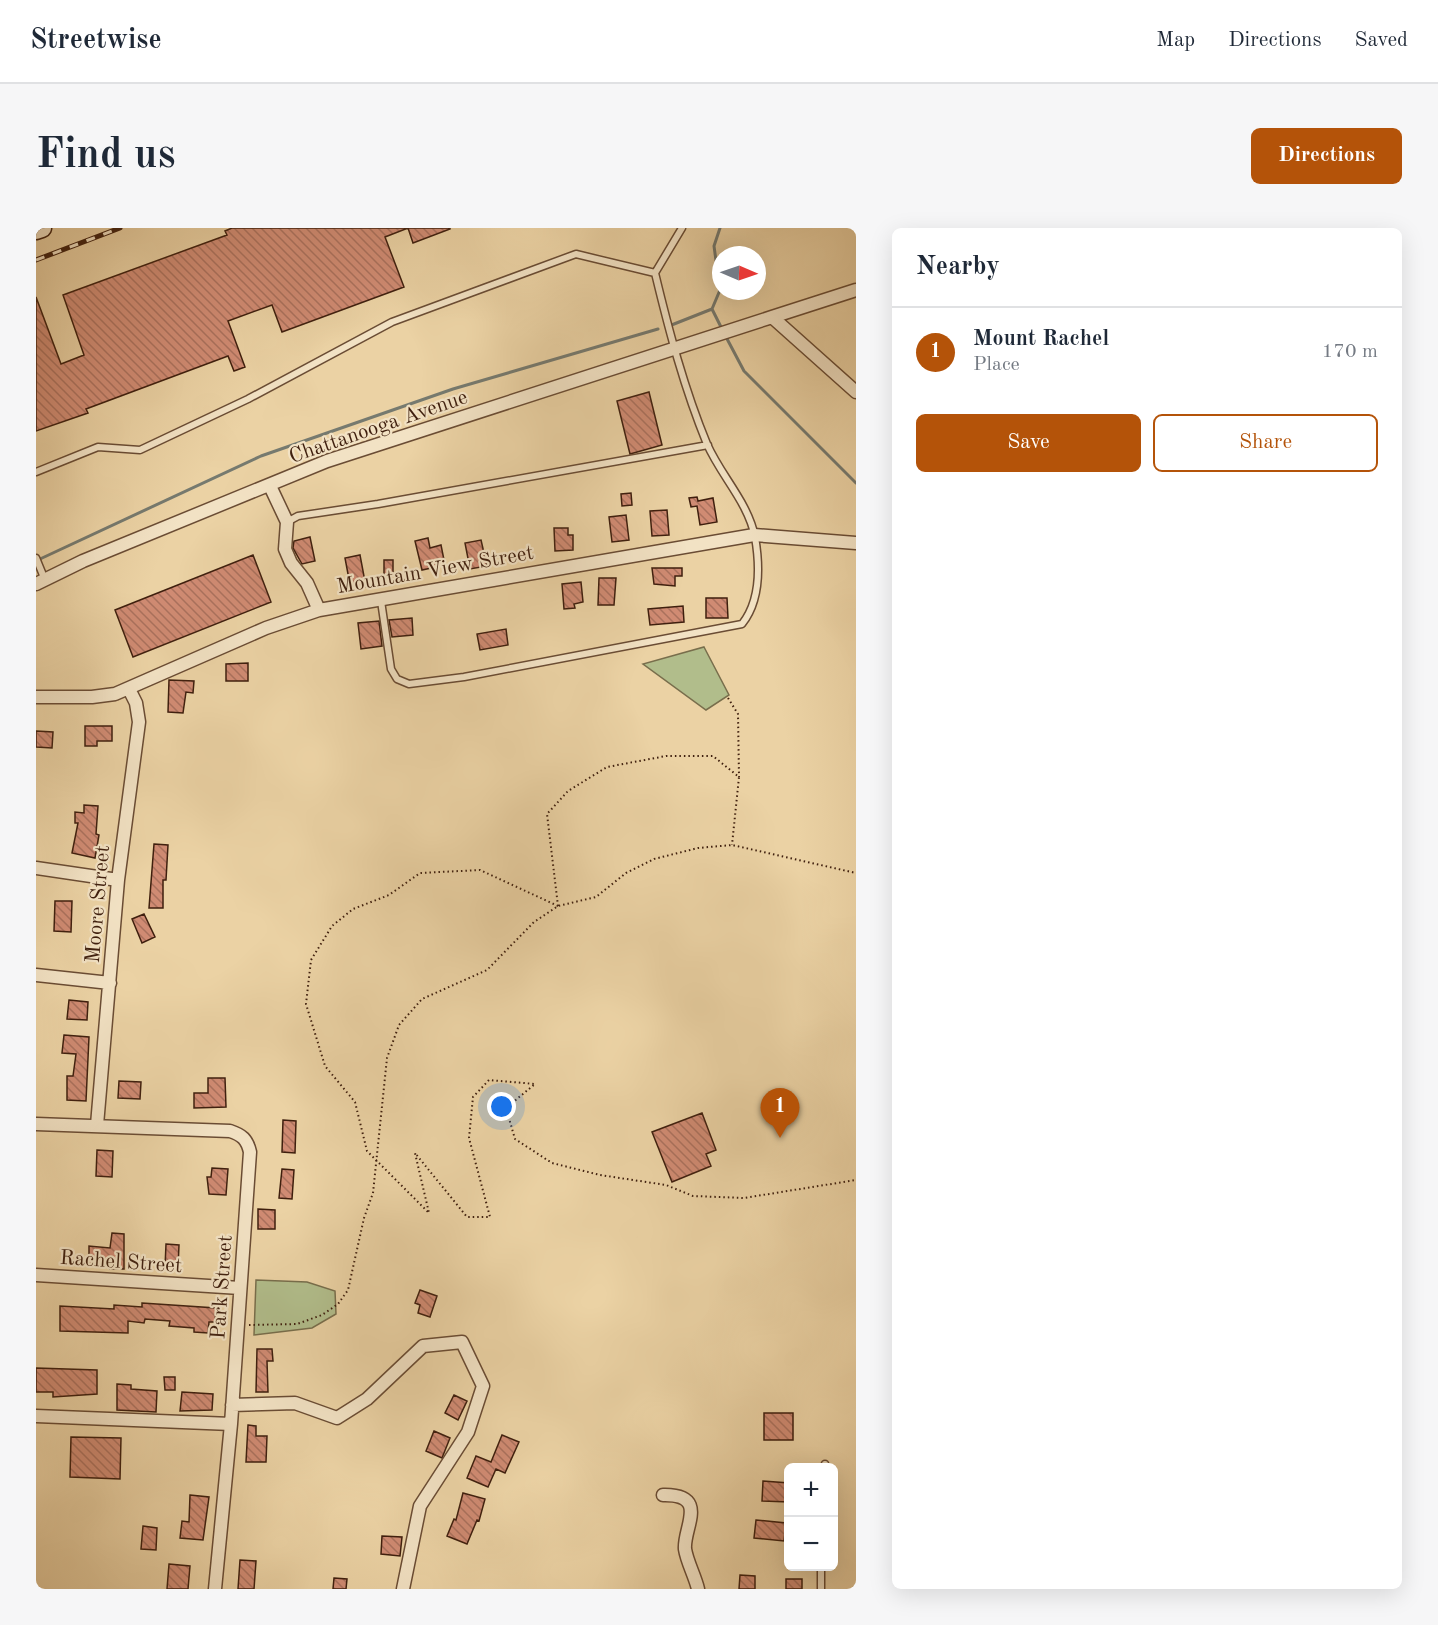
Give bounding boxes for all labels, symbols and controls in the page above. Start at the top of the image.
text: Streetwise [30,27,162,55]
text: Map [1156,30,1195,51]
text: Directions [1228,30,1322,51]
text: Saved [1355,30,1408,51]
button: Directions [1251,128,1402,184]
text: Find us [36,135,175,177]
north arrow [712,246,766,300]
text: Nearby [916,254,1000,280]
text: Mount Rachel [973,328,1109,350]
text: 1 [930,342,941,362]
text: 170 m [1322,342,1378,362]
text: Place [973,355,1020,375]
street label: Chattanooga Avenue [286,387,471,468]
button: Save [916,414,1141,472]
button: Share [1153,414,1378,472]
street label: Mountain View Street [335,543,535,598]
street label: Moore Street [83,844,114,964]
pin: 1 [760,1088,800,1138]
your location [487,1092,516,1121]
street label: Park Street [208,1234,237,1340]
street label: Rachel Street [59,1248,183,1277]
map controls [784,1463,838,1571]
button: + [784,1463,838,1517]
button: − [784,1517,838,1571]

